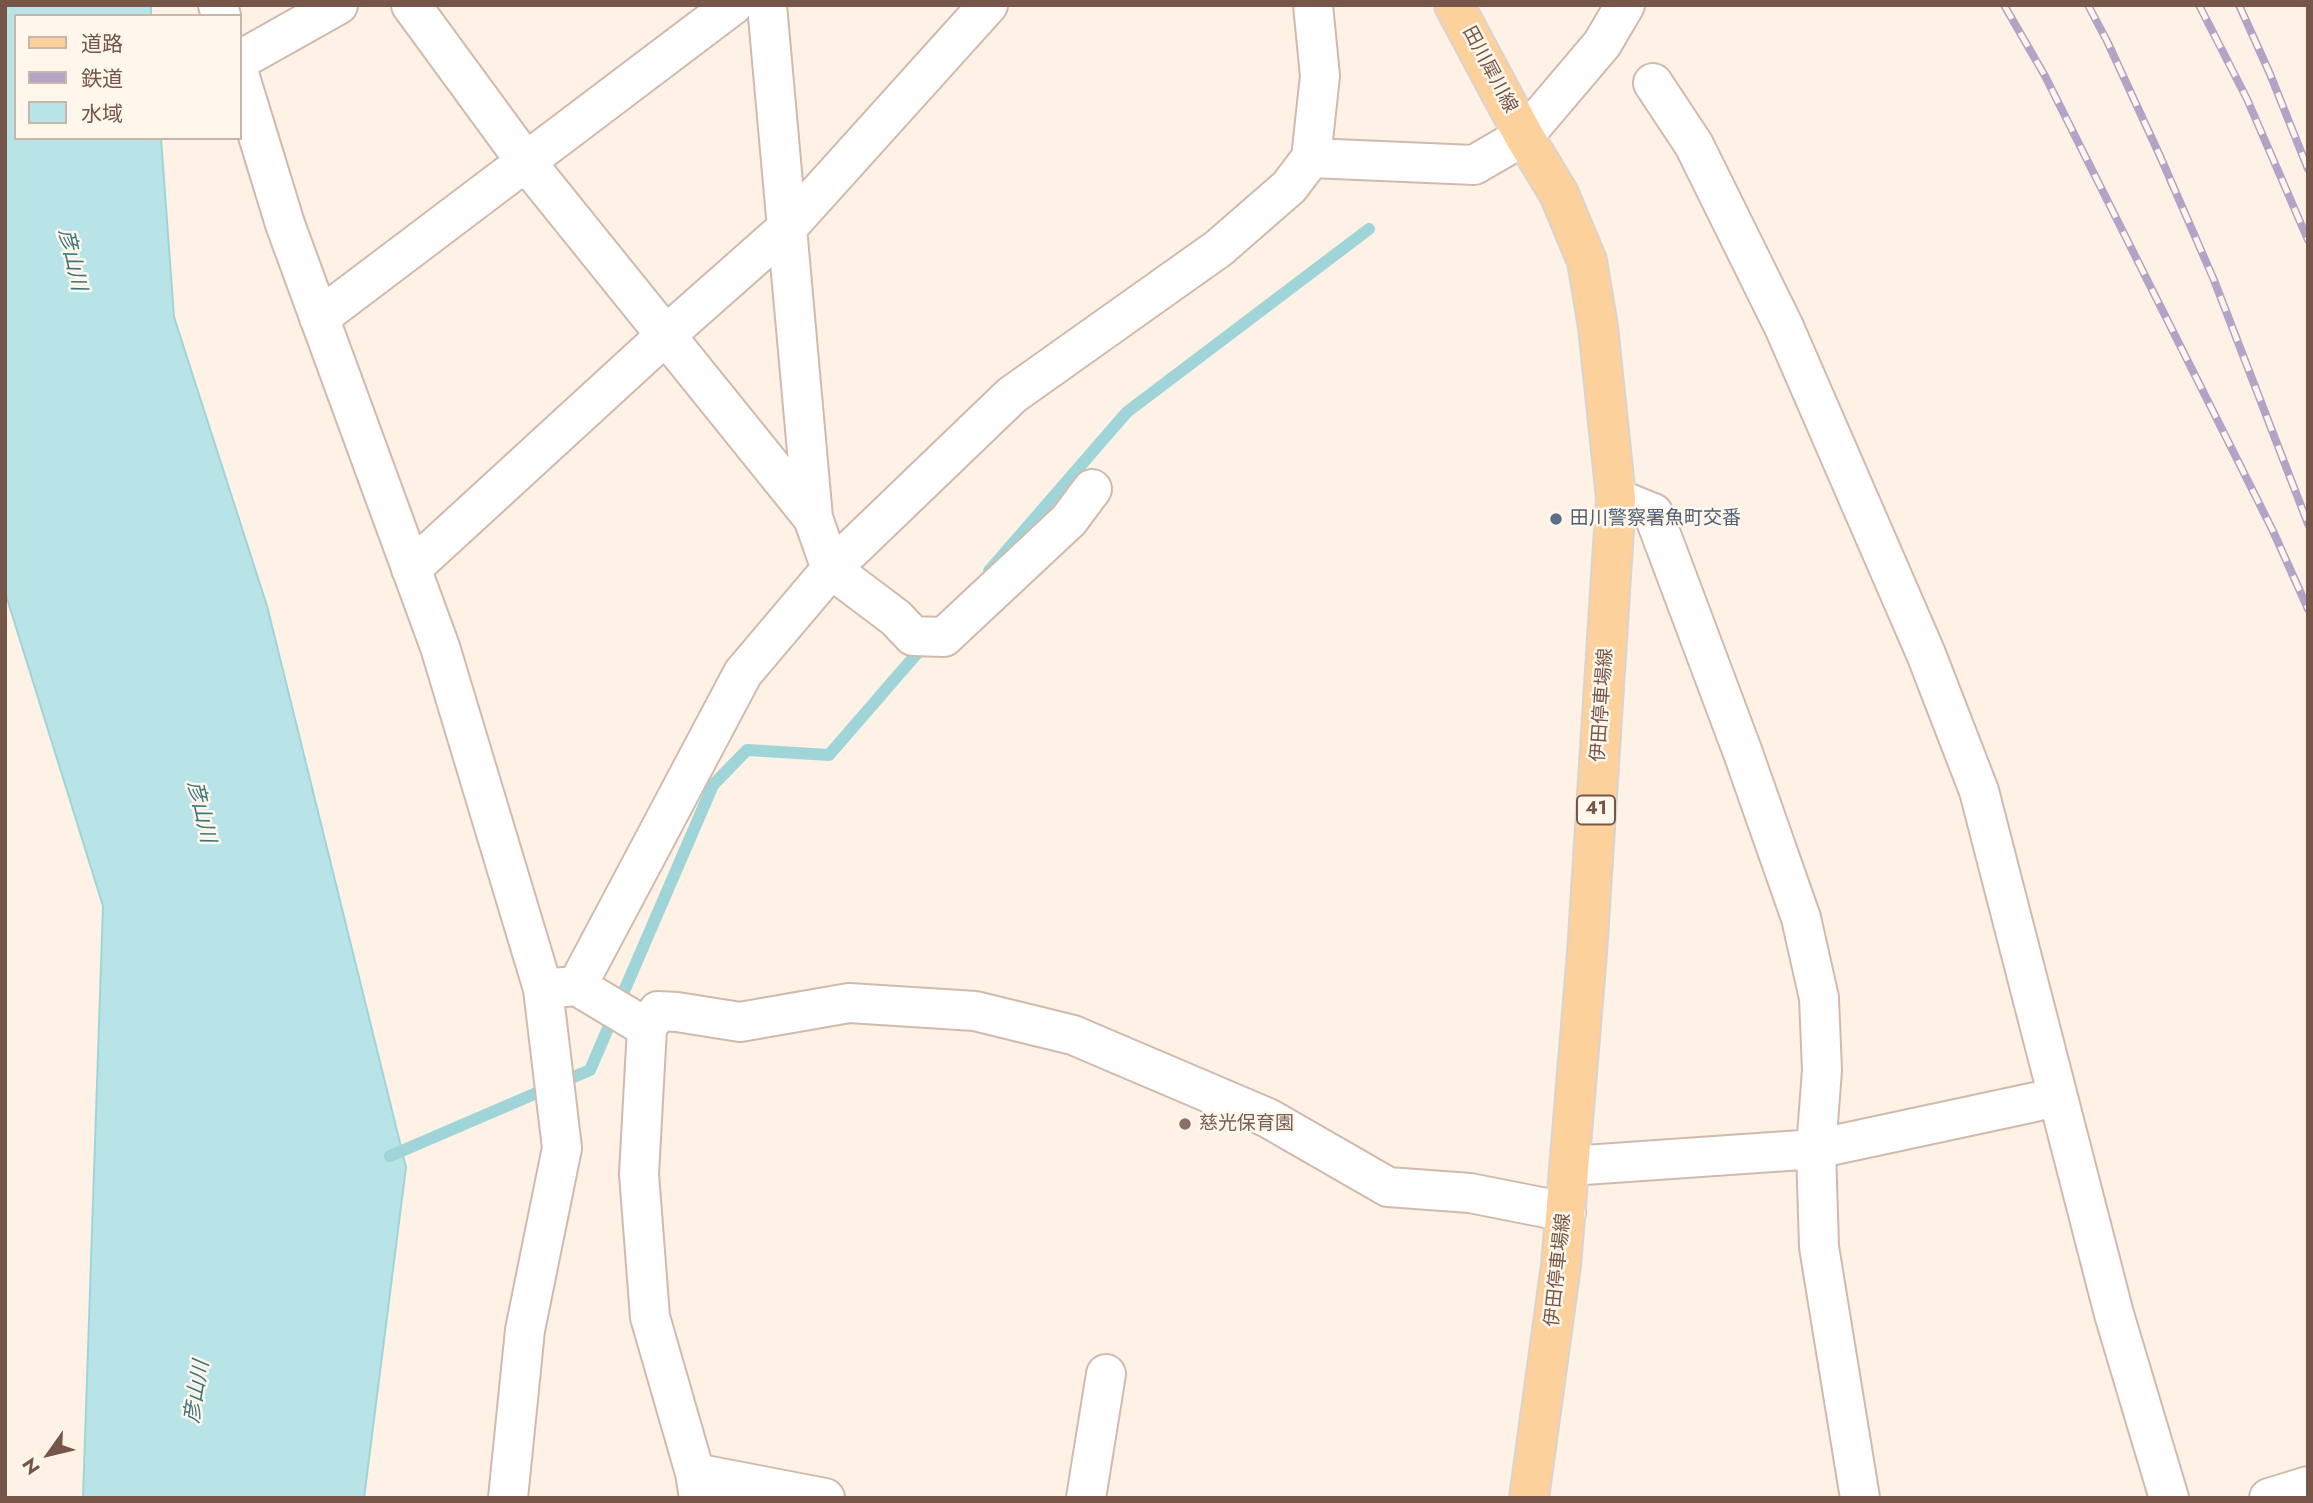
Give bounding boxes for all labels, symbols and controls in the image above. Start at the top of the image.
legend [14,14,242,140]
street label: 田川犀川線 [1457,23,1521,117]
text: 道路 [81,29,123,59]
text: 鉄道 [81,64,123,94]
text: 水域 [81,99,123,129]
water label: 彦山川 [52,226,90,294]
place label: 田川警察署魚町交番 [1570,508,1741,530]
marker: 田川警察署魚町交番 [1548,511,1564,527]
street label: 伊田停車場線 [1588,647,1618,763]
water label: 彦山川 [181,778,219,846]
road number: 41 [1577,796,1615,824]
place label: 慈光保育園 [1199,1113,1294,1135]
marker: 慈光保育園 [1177,1116,1193,1132]
street label: 伊田停車場線 [1542,1212,1576,1328]
water label: 彦山川 [181,1359,215,1425]
north arrow [14,1419,84,1489]
text: N [16,1452,47,1480]

